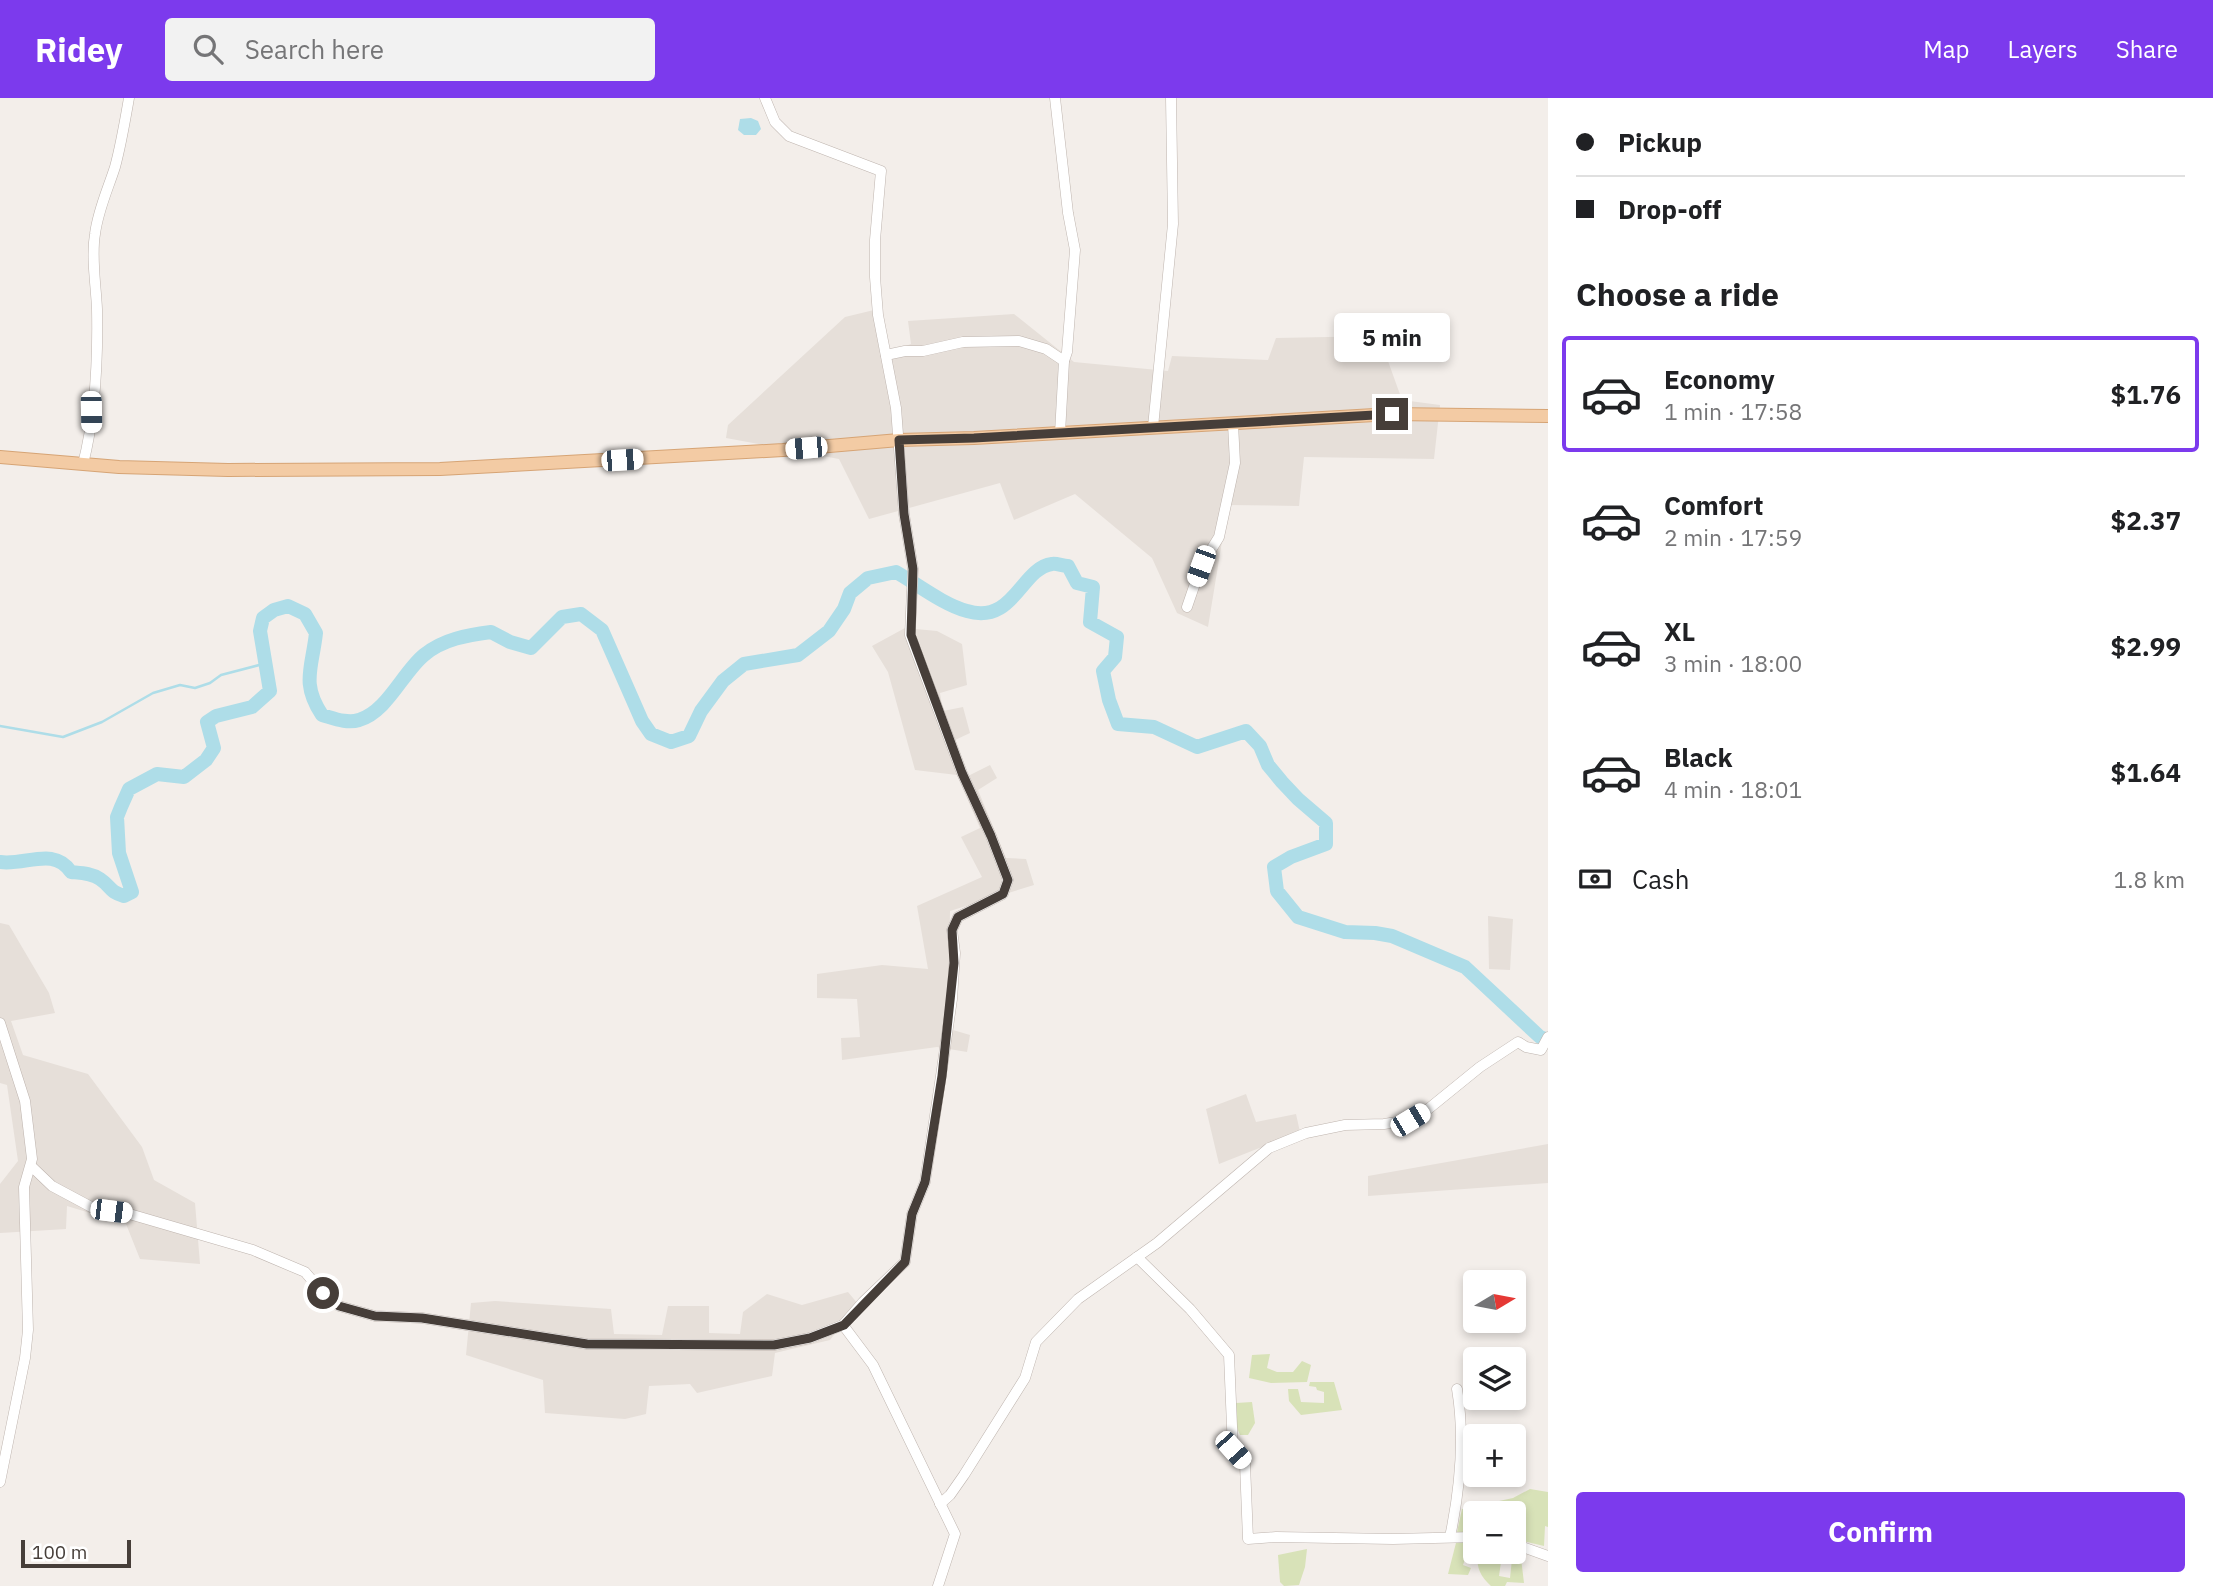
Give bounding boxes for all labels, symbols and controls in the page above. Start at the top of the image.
search box [165,18,655,81]
text: Ridey [35,28,123,71]
icon: search [189,30,227,68]
text: Search here [245,32,384,66]
text: Map [1923,33,1970,65]
text: Layers [2008,33,2078,65]
text: Share [2116,33,2178,65]
text: Pickup [1618,125,1702,159]
text: Drop-off [1618,192,1721,226]
text: Choose a ride [1576,273,1779,315]
callout: 5 min [1334,313,1450,362]
text: 5 min [1362,322,1422,352]
text: Economy [1664,362,1775,396]
icon: car [1580,363,1643,426]
text: $1.76 [2111,377,2181,411]
car [81,391,102,433]
text: 1 min · 17:58 [1664,396,1802,426]
route end [1376,398,1408,430]
car [785,436,828,460]
car [601,448,644,472]
text: Comfort [1664,488,1763,522]
icon: car [1580,489,1643,552]
text: $2.37 [2111,503,2181,537]
text: 2 min · 17:59 [1664,522,1802,552]
car [1184,543,1219,589]
text: XL [1664,614,1695,648]
icon: car [1580,615,1643,678]
text: $2.99 [2111,629,2181,663]
text: 3 min · 18:00 [1664,648,1802,678]
text: Black [1664,740,1732,774]
icon: car [1580,741,1643,804]
text: $1.64 [2111,755,2181,789]
text: 4 min · 18:01 [1664,774,1802,804]
icon: cash [1576,860,1614,898]
text: Cash [1632,862,1689,896]
text: 1.8 km [2114,864,2185,894]
car [1387,1100,1434,1140]
car [89,1198,134,1224]
north arrow [1463,1270,1526,1334]
map controls [1463,1270,1526,1564]
route start [307,1277,339,1309]
button: layers [1463,1347,1526,1410]
button: + [1463,1424,1526,1487]
car [1212,1427,1255,1473]
button: Confirm [1576,1492,2185,1572]
button: − [1463,1501,1526,1564]
scale bar [21,1537,131,1569]
text: 100 m [32,1540,87,1564]

